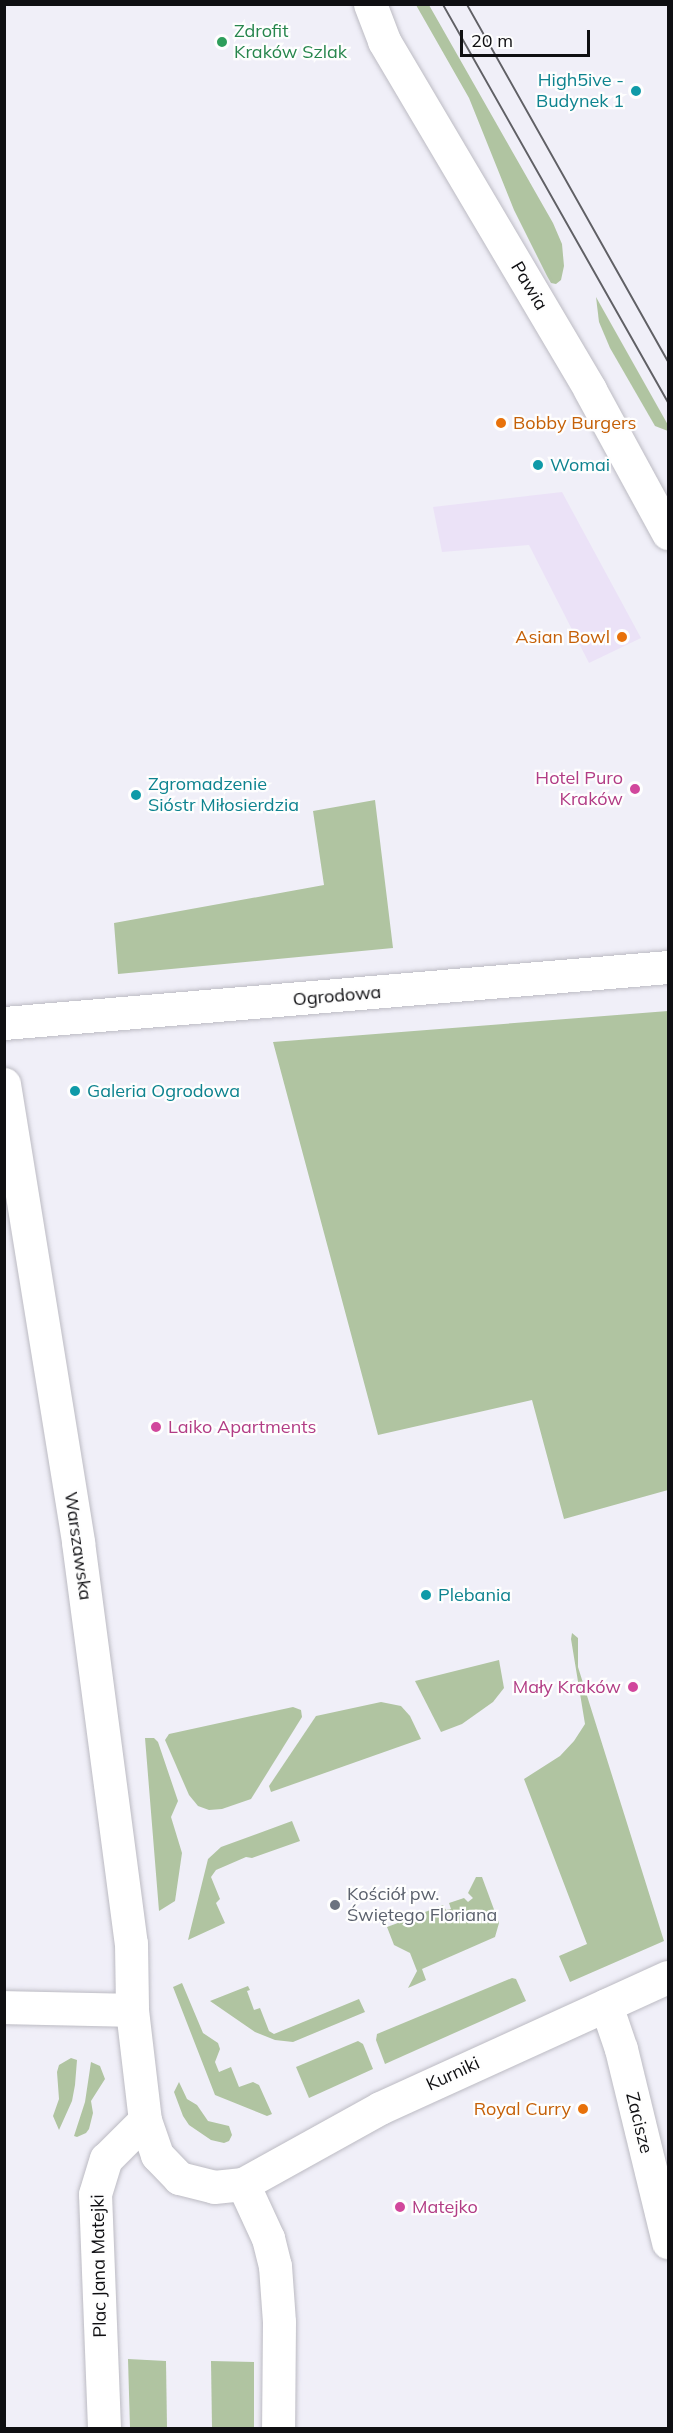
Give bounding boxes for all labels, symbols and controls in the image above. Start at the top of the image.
scale bar [463,18,594,56]
place label: Zdrofit Kraków Szlak [234,21,347,63]
text: 20 m [471,29,513,52]
marker: Zdrofit Kraków Szlak [215,35,229,49]
place label: High5ive - Budynek 1 [536,70,624,112]
marker: High5ive - Budynek 1 [629,84,643,98]
street label: Pawia [506,258,552,314]
place label: Bobby Burgers [513,412,636,434]
marker: Bobby Burgers [494,416,508,430]
place label: Womai [550,454,610,476]
marker: Womai [531,458,545,472]
place label: Asian Bowl [515,626,610,648]
marker: Asian Bowl [615,630,629,644]
place label: Hotel Puro Kraków [535,768,623,810]
place label: Zgromadzenie Sióstr Miłosierdzia [148,774,299,816]
marker: Hotel Puro Kraków [628,782,642,796]
marker: Zgromadzenie Sióstr Miłosierdzia [129,788,143,802]
street label: Ogrodowa [292,981,382,1011]
place label: Galeria Ogrodowa [87,1080,240,1102]
marker: Galeria Ogrodowa [68,1084,82,1098]
place label: Laiko Apartments [168,1416,316,1438]
marker: Laiko Apartments [149,1420,163,1434]
street label: Warszawska [60,1490,96,1602]
place label: Plebania [438,1584,511,1606]
marker: Plebania [419,1588,433,1602]
place label: Mały Kraków [513,1676,621,1698]
marker: Mały Kraków [626,1680,640,1694]
place label: Kościół pw. Świętego Floriana [347,1884,497,1926]
marker: Kościół pw. Świętego Floriana [328,1898,342,1912]
street label: Kurniki [423,2052,483,2096]
street label: Zacisze [621,2090,657,2156]
place label: Royal Curry [474,2098,571,2120]
marker: Royal Curry [576,2102,590,2116]
street label: Plac Jana Matejki [87,2194,111,2338]
place label: Matejko [412,2196,478,2218]
marker: Matejko [393,2200,407,2214]

